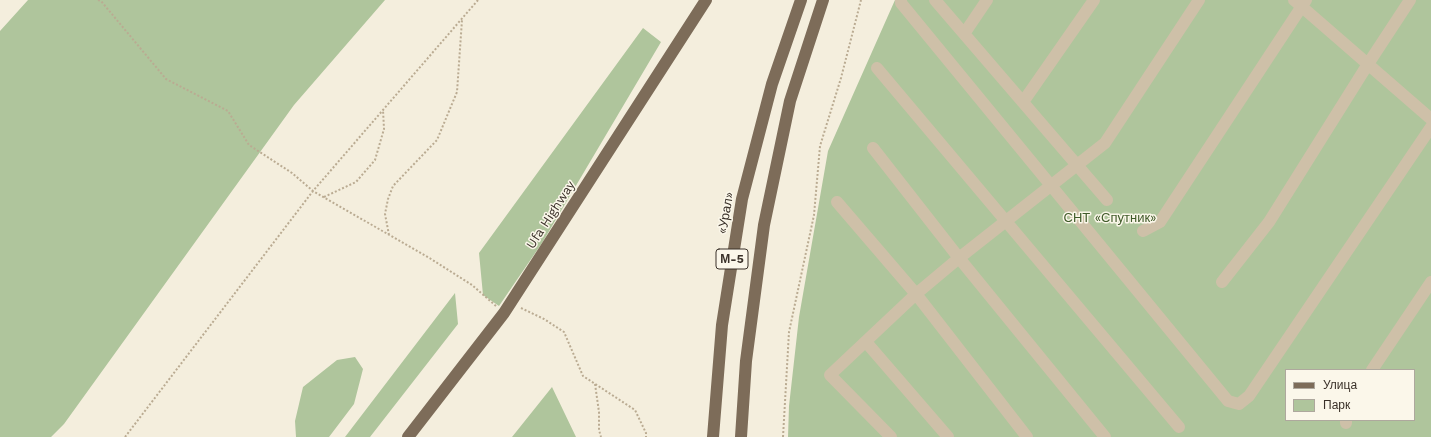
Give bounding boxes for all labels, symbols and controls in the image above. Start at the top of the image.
street label: Ufa Highway [523,178,579,252]
street label: «Урал» [715,191,737,235]
park label: СНТ «Спутник» [1064,210,1156,226]
road number: М-5 [716,249,748,269]
legend [1285,369,1415,421]
text: Улица [1323,378,1357,392]
text: Парк [1323,398,1350,412]

